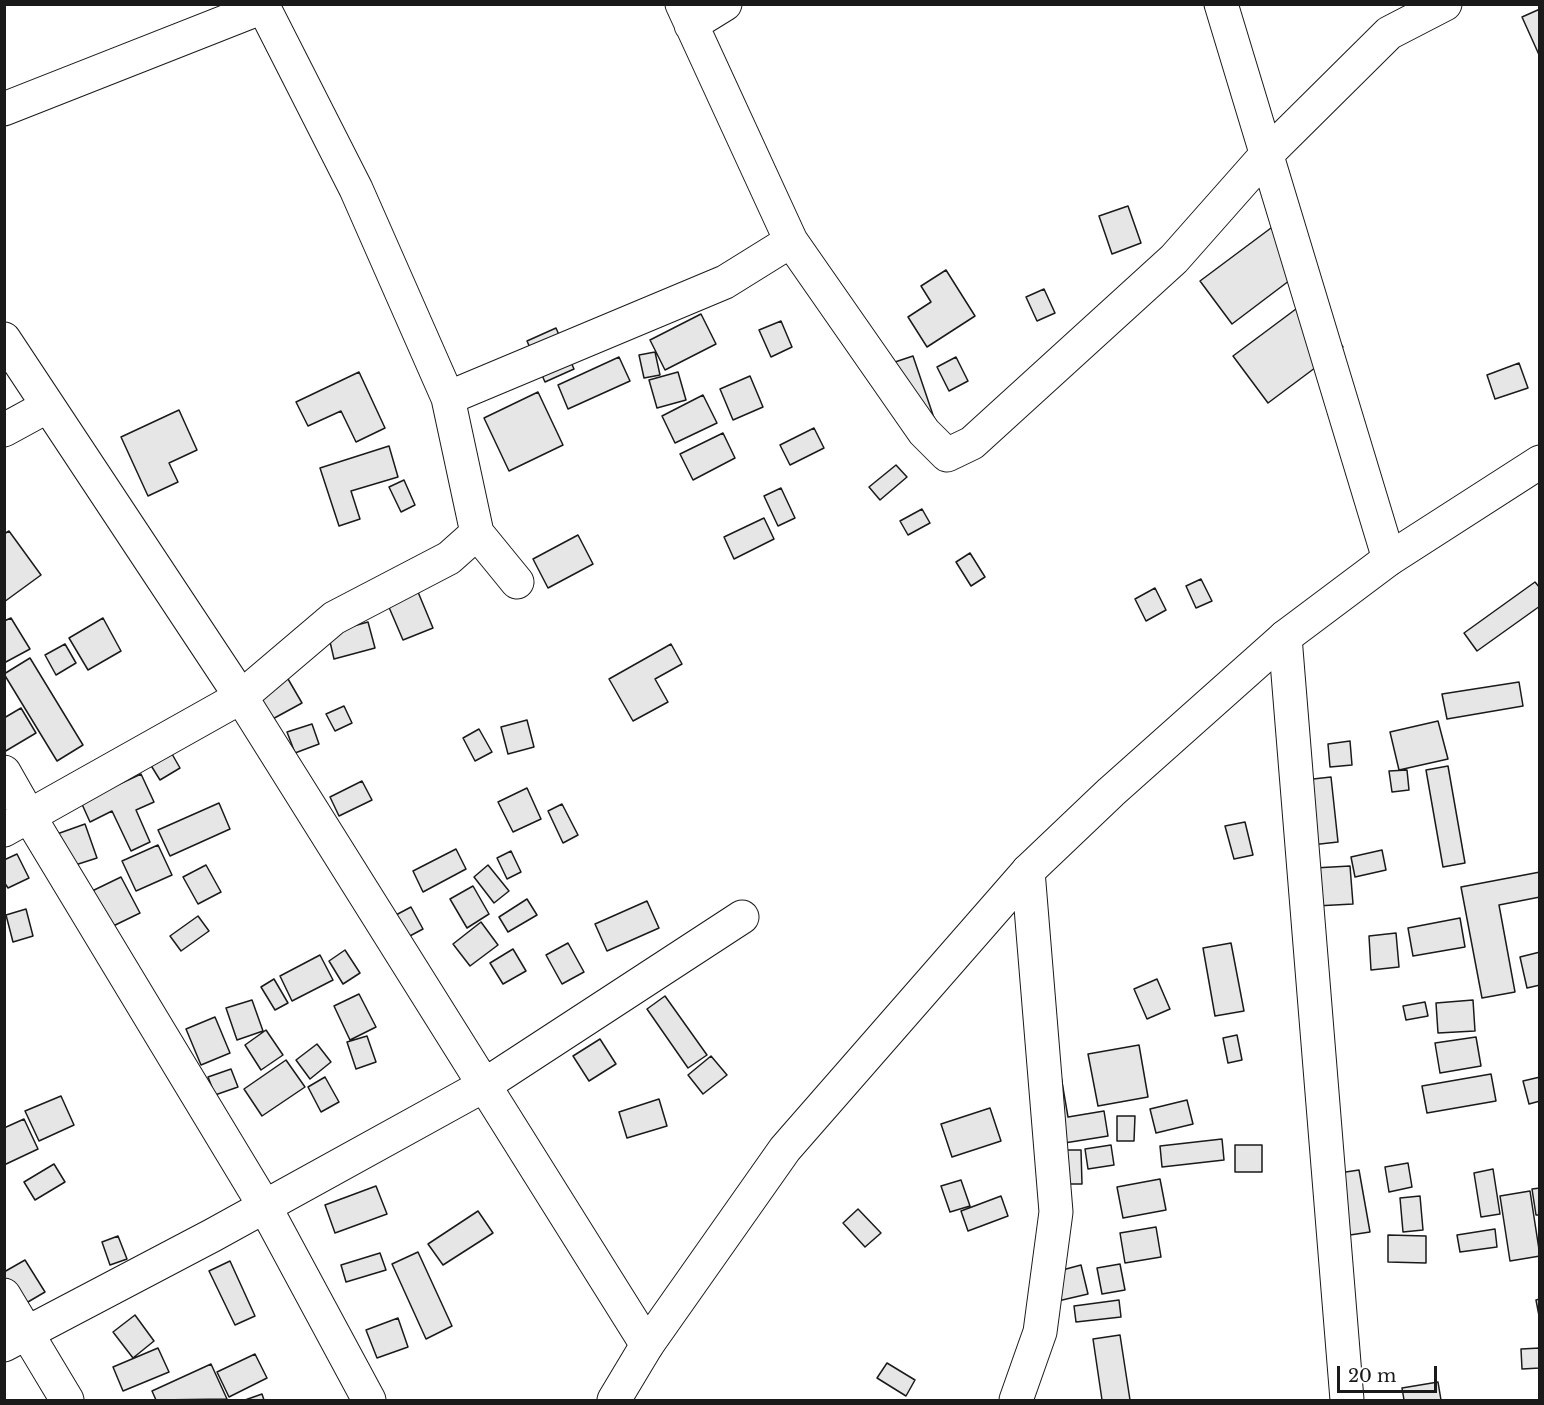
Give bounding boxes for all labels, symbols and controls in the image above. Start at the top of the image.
scale bar [1340,1354,1440,1392]
text: 20 m [1348,1365,1396,1387]

